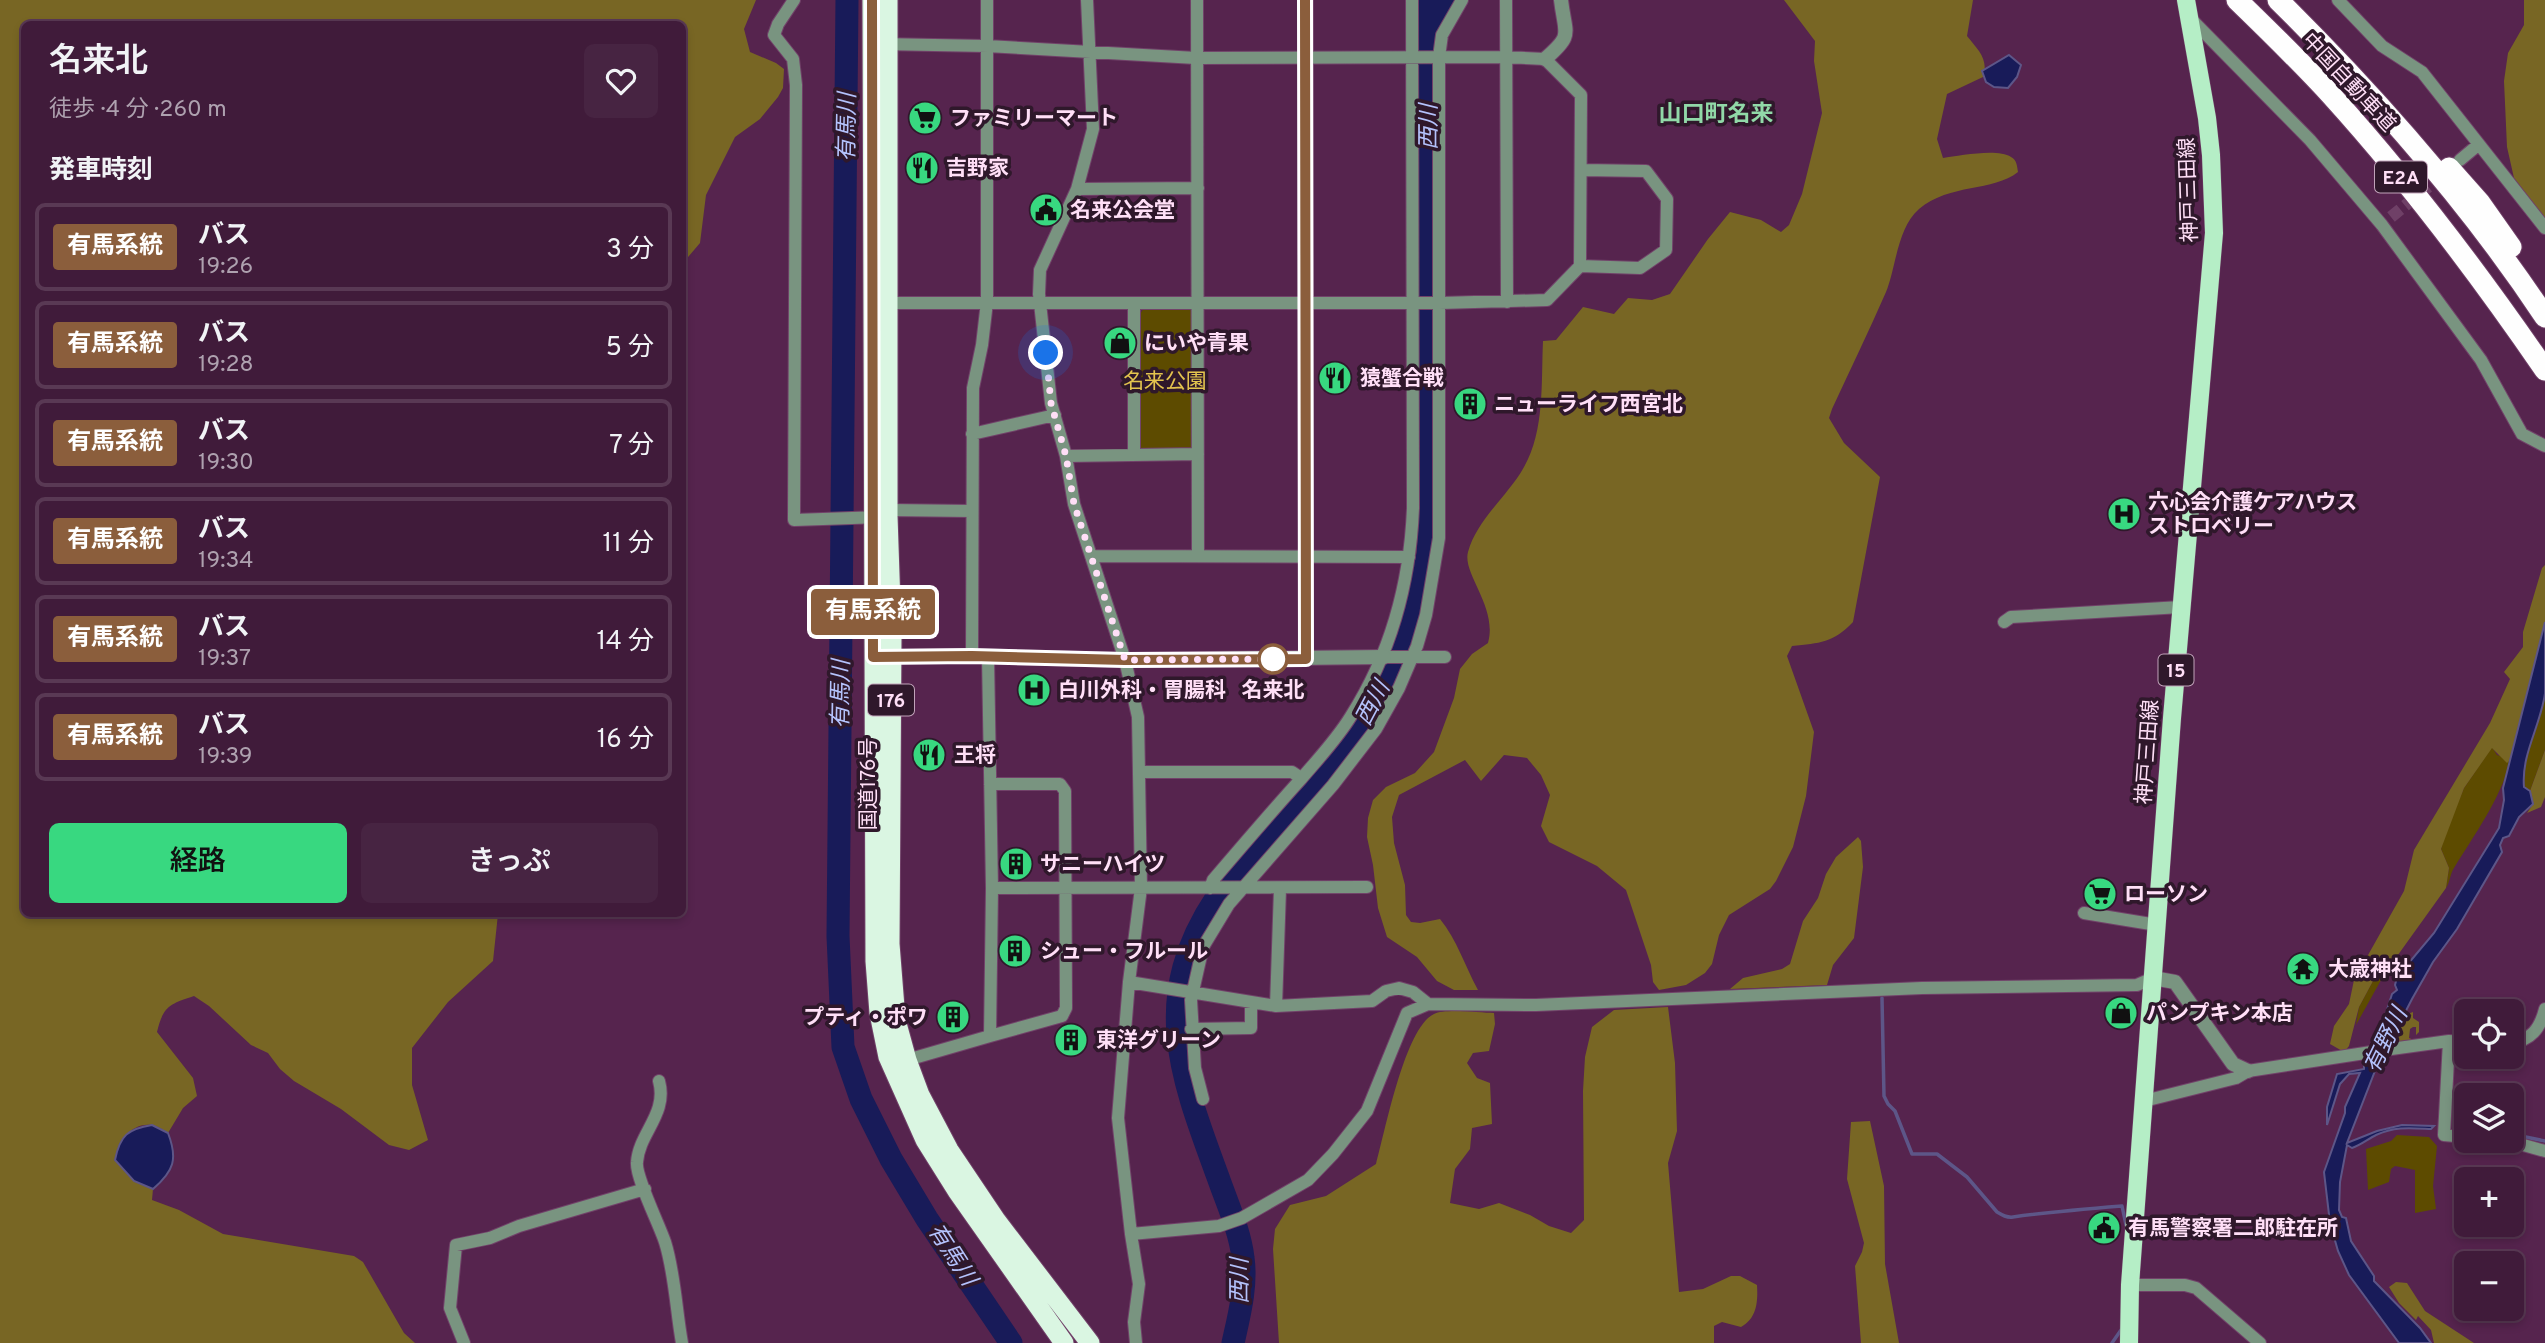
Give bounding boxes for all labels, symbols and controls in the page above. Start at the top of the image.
street label: 中国自動車道 [2295,28,2401,138]
text: 名来北 [49,42,148,84]
button: heart [584,44,658,118]
water label: 有馬川 [833,89,864,162]
text: 徒歩 · 4 分 · 260 m [49,96,227,125]
supermarket icon: ファミリーマート [906,99,944,137]
water label: 西川 [1416,101,1445,150]
district label: 山口町名来 [1659,101,1774,130]
place label: ファミリーマート [950,106,1118,133]
street label: 神戸三田線 [2174,137,2205,243]
restaurant icon: 吉野家 [903,149,941,187]
text: 発車時刻 [49,155,153,188]
place label: 吉野家 [946,156,1009,183]
road number: E2A [2375,162,2427,192]
public building icon: 名来公会堂 [1027,191,1065,229]
place label: 名来公会堂 [1070,198,1175,225]
text: バス [198,220,250,253]
text: 有馬系統 [67,232,163,262]
text: 3 分 [606,234,654,267]
text: 19:26 [198,253,253,282]
text: バス [198,318,250,351]
shop icon: にいや青果 [1101,324,1139,362]
text: 有馬系統 [67,330,163,360]
place label: にいや青果 [1144,331,1249,358]
text: 5 分 [606,332,654,365]
your location [1028,335,1063,370]
text: 19:28 [198,351,254,380]
restaurant icon: 猿蟹合戦 [1316,359,1354,397]
place label: 猿蟹合戦 [1360,366,1444,393]
park label: 名来公園 [1123,369,1207,396]
building icon: ニューライフ西宮北 [1451,385,1489,423]
place label: ニューライフ西宮北 [1494,392,1683,419]
text: バス [198,416,250,449]
text: 有馬系統 [67,428,163,458]
text: 7 分 [609,430,654,463]
text: 19:30 [198,449,254,478]
place label: 六心会介護ケアハウス ストロベリー [2148,490,2357,541]
hospital icon: 六心会介護ケアハウス ストロベリー [2105,495,2143,533]
text: バス [198,514,250,547]
text: 有馬系統 [67,526,163,556]
text: 11 分 [602,528,654,561]
text: 19:34 [198,547,254,576]
line badge: 有馬系統 [824,589,922,635]
text: 有馬系統 [825,597,921,627]
text: バス [198,612,250,645]
text: 有馬系統 [67,624,163,654]
text: 14 分 [597,626,654,659]
marker: 名来北 [1258,644,1288,674]
text: 19:37 [198,645,251,674]
road number: 15 [2158,654,2194,685]
water label: 有馬川 [827,656,858,729]
hospital icon: 白川外科・胃腸科 [1015,671,1053,709]
water label: 西川 [1351,674,1399,731]
place label: 白川外科・胃腸科 [1058,678,1226,705]
place label: 名来北 [1242,678,1305,705]
road number: 176 [868,684,914,716]
street label: 神戸三田線 [2131,699,2166,805]
text: バス [198,710,250,743]
text: 有馬系統 [67,722,163,752]
text: 16 分 [597,724,654,757]
restaurant icon: 王将 [910,736,948,774]
street label: 国道176号 [856,737,883,831]
text: 19:39 [198,743,253,772]
place label: 王将 [954,743,996,770]
button: 経路 [49,823,347,903]
button: きっぷ [361,823,658,903]
building icon: サニーハイツ [997,845,1035,883]
place label: サニーハイツ [1040,852,1165,879]
supermarket icon: ローソン [2081,875,2119,913]
place label: ローソン [2124,882,2208,909]
building icon: シュー・フルール [996,932,1034,970]
place label: シュー・フルール [1040,939,1208,966]
temple icon: 大歳神社 [2284,950,2322,988]
place label: 大歳神社 [2328,957,2412,984]
shop icon: パンプキン本店 [2102,994,2140,1032]
building icon: プティ・ポワ [934,998,972,1036]
map controls [2454,999,2524,1321]
button: locate [2454,999,2524,1069]
place label: パンプキン本店 [2146,1001,2293,1028]
water label: 有野川 [2359,1001,2417,1078]
place label: プティ・ポワ [803,1005,928,1032]
building icon: 東洋グリーン [1052,1021,1090,1059]
place label: 東洋グリーン [1096,1028,1221,1055]
button: layers [2454,1083,2524,1153]
button: + [2454,1167,2524,1237]
public building icon: 有馬警察署二郎駐在所 [2085,1209,2123,1247]
place label: 有馬警察署二郎駐在所 [2128,1216,2338,1243]
water label: 有馬川 [920,1219,983,1295]
button: − [2454,1251,2524,1321]
water label: 西川 [1227,1255,1256,1304]

